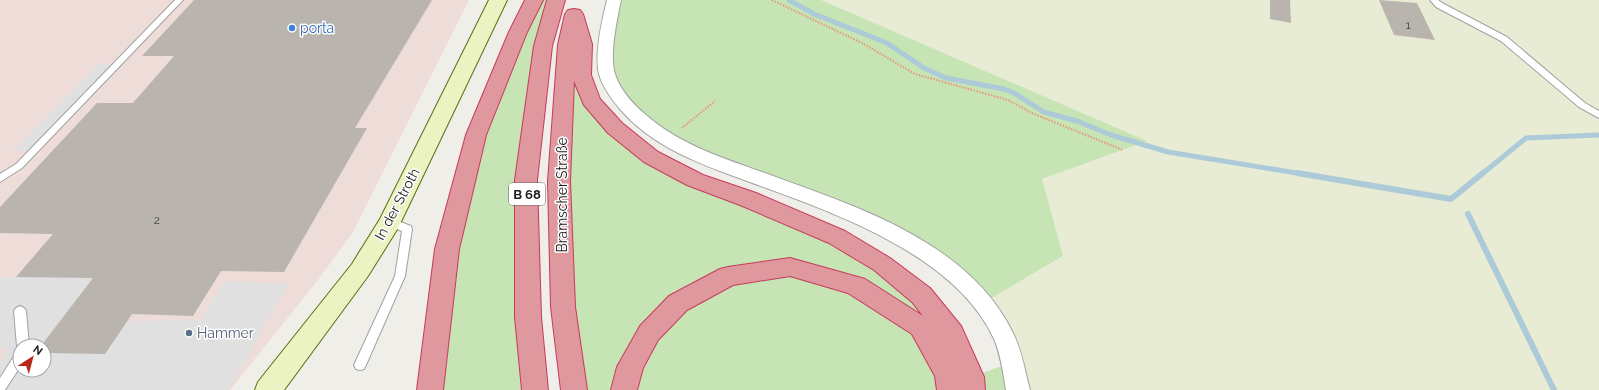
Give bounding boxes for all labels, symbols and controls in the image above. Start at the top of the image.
house number: 1 [1405,18,1411,32]
place label: porta [300,20,334,36]
marker: porta [287,23,297,33]
street label: Bramscher Straße [554,137,570,253]
street label: In der Stroth [371,165,423,243]
road number: B 68 [509,183,545,205]
house number: 2 [154,213,160,227]
place label: Hammer [197,325,254,341]
marker: Hammer [184,328,194,338]
north arrow [12,338,52,378]
text: N [30,343,45,358]

